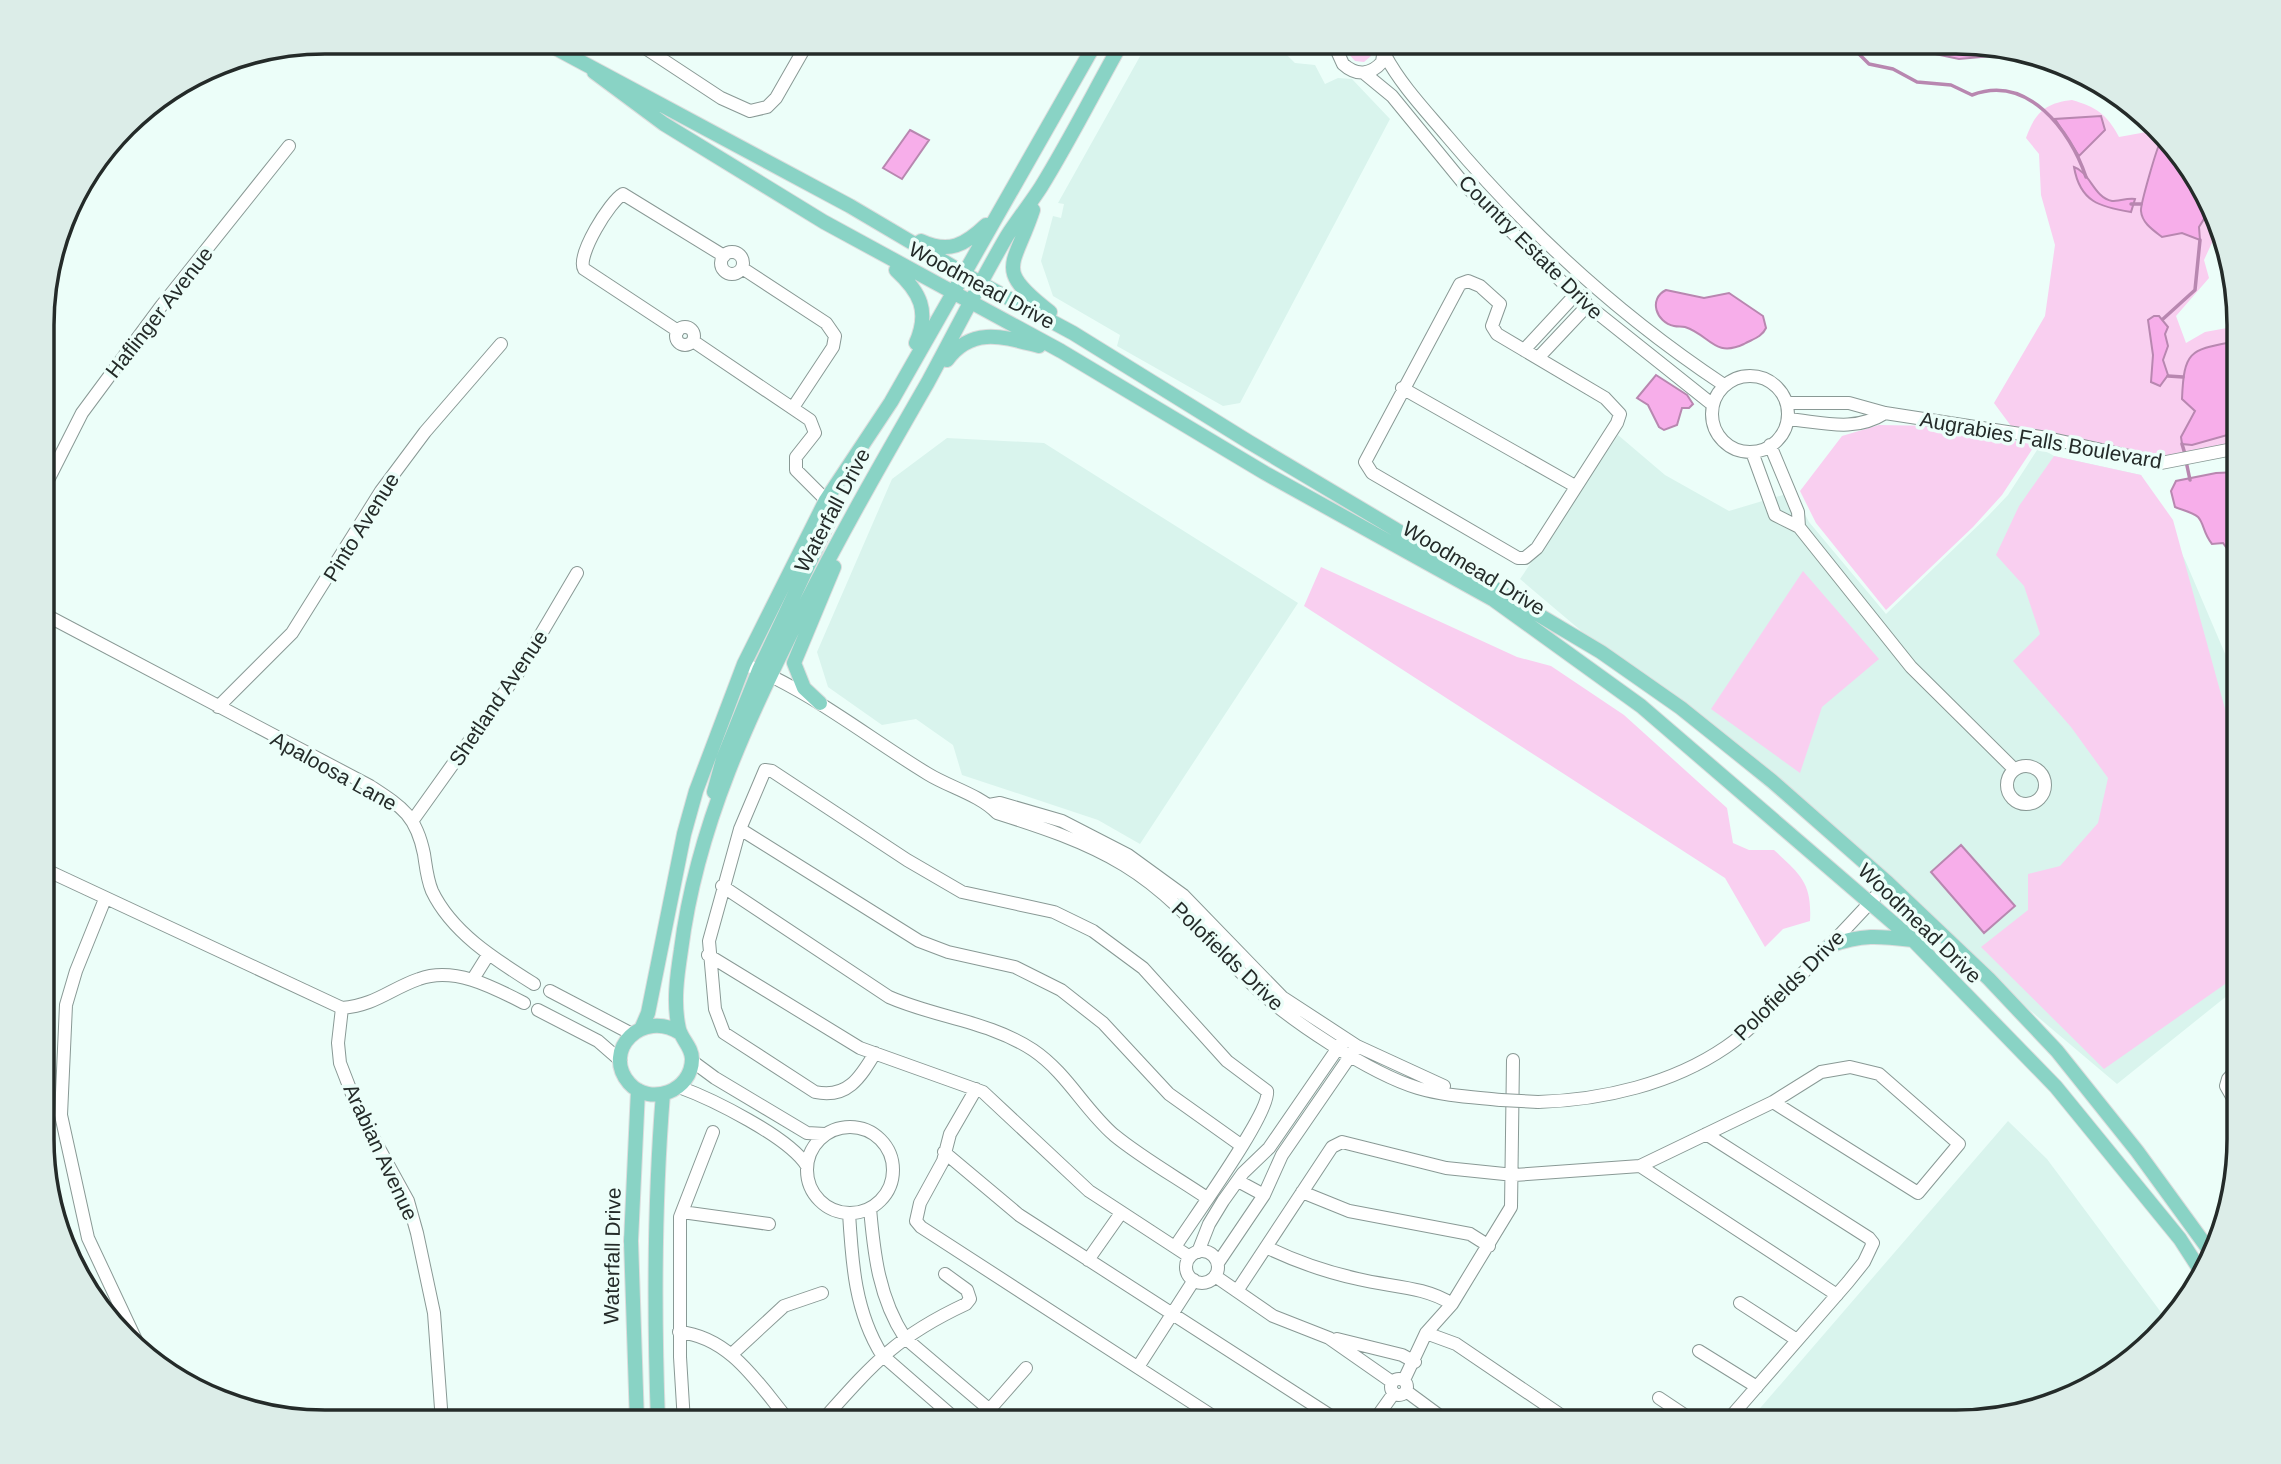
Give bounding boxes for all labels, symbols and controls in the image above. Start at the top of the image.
street label: Country Estate Drive [1454,170,1608,324]
street label: Woodmead Drive [905,237,1059,333]
street label: Haflinger Avenue [101,242,217,382]
street label: Augrabies Falls Boulevard [1918,407,2164,473]
street label: Waterfall Drive [790,444,874,576]
street label: Pinto Avenue [319,469,403,585]
street label: Woodmead Drive [1399,516,1549,620]
street label: Shetland Avenue [444,626,552,770]
street label: Apaloosa Lane [267,727,401,815]
street label: Woodmead Drive [1854,859,1986,987]
street label: Polofields Drive [1168,897,1288,1015]
street label: Polofields Drive [1729,925,1849,1045]
street label: Arabian Avenue [339,1080,423,1224]
street label: Waterfall Drive [599,1187,625,1325]

